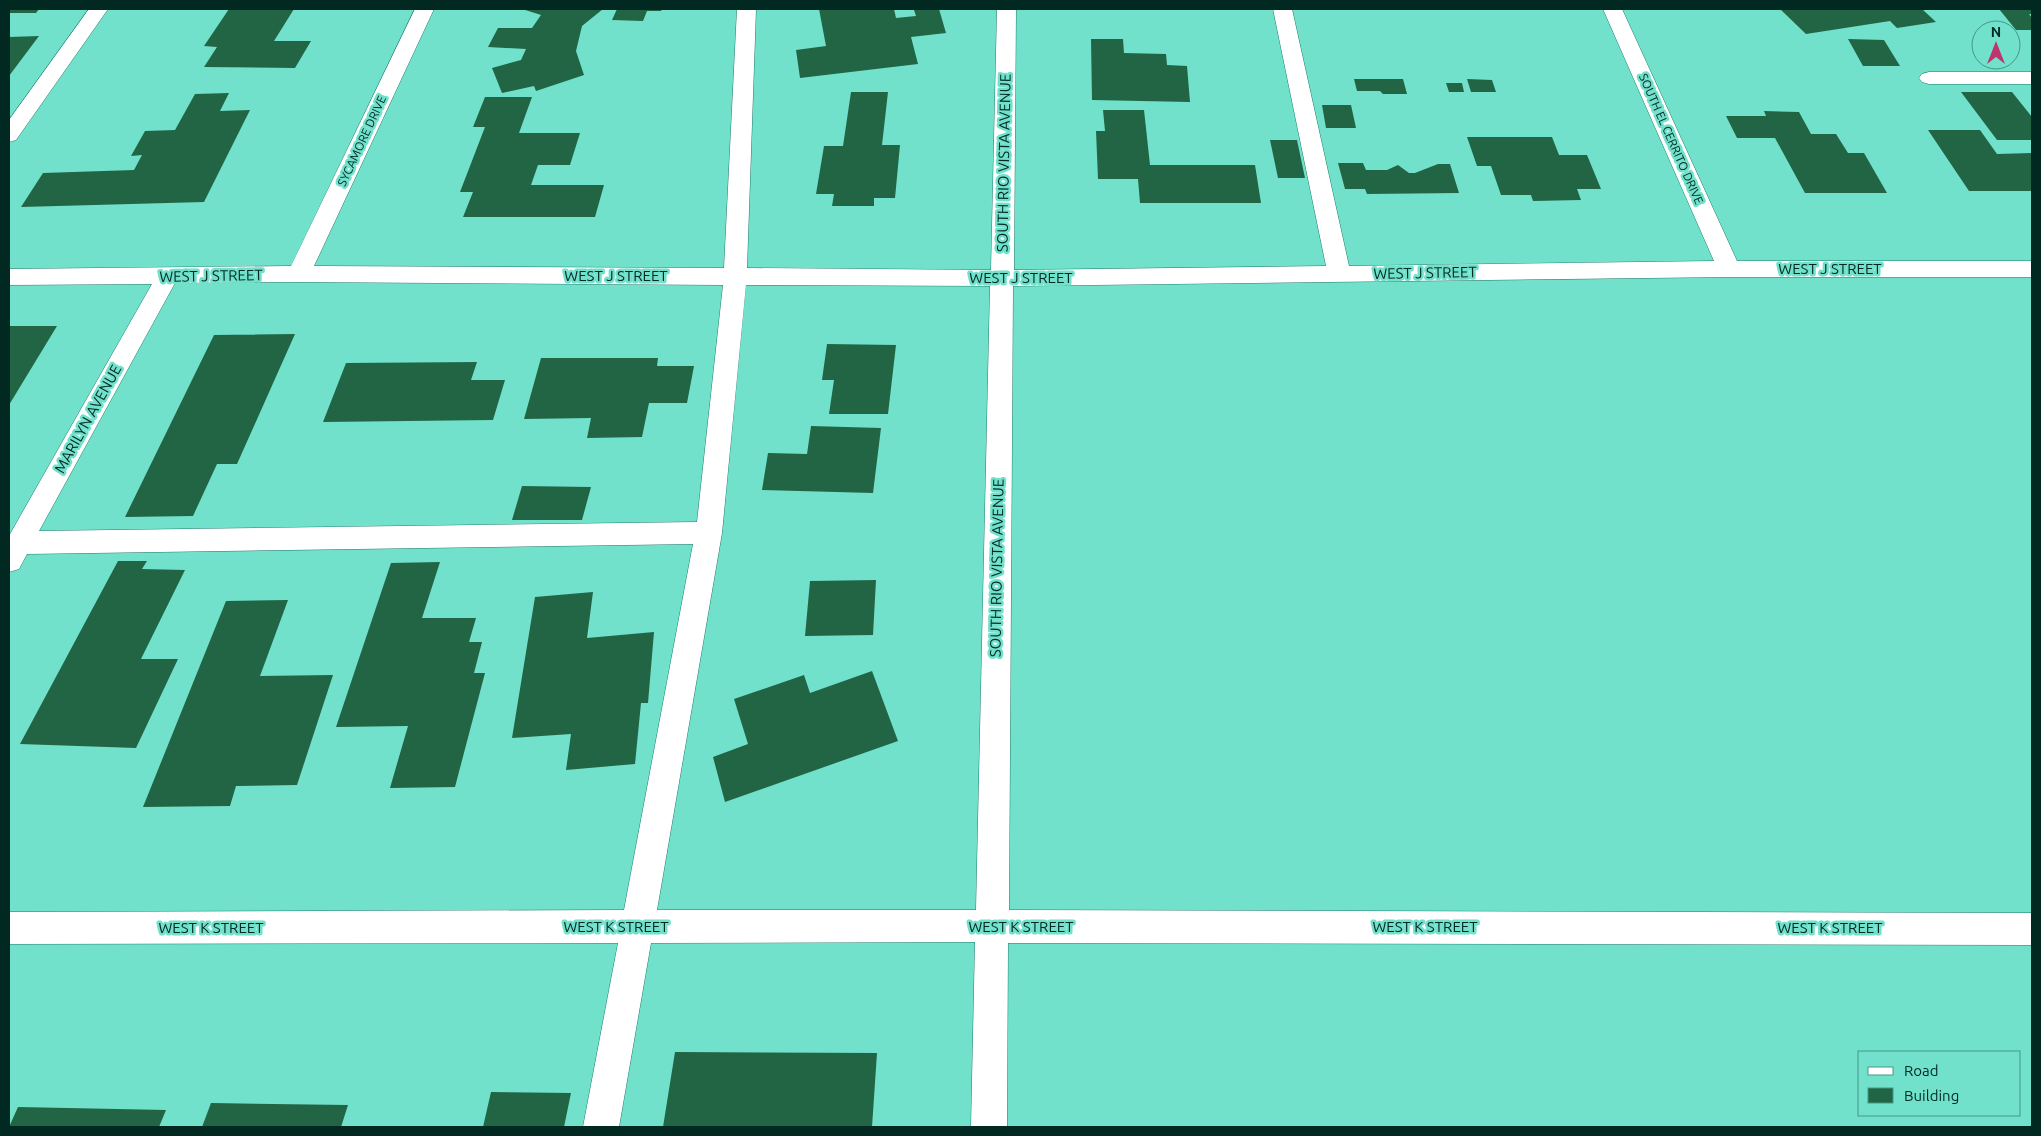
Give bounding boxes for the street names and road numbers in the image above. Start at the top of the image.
street label: SOUTH EL CERRITO DRIVE [1637,72,1706,206]
street label: SOUTH RIO VISTA AVENUE [993,74,1014,252]
street label: SYCAMORE DRIVE [335,93,388,188]
street label: WEST J STREET [1778,260,1882,277]
street label: WEST J STREET [1373,263,1477,282]
street label: WEST J STREET [159,266,263,285]
street label: WEST J STREET [564,267,668,284]
street label: WEST J STREET [969,269,1073,286]
street label: MARILYN AVENUE [51,362,124,476]
street label: SOUTH RIO VISTA AVENUE [986,479,1007,657]
street label: WEST K STREET [563,918,669,935]
street label: WEST K STREET [968,918,1074,935]
street label: WEST K STREET [1372,918,1478,935]
street label: WEST K STREET [158,919,264,936]
street label: WEST K STREET [1777,919,1883,936]

